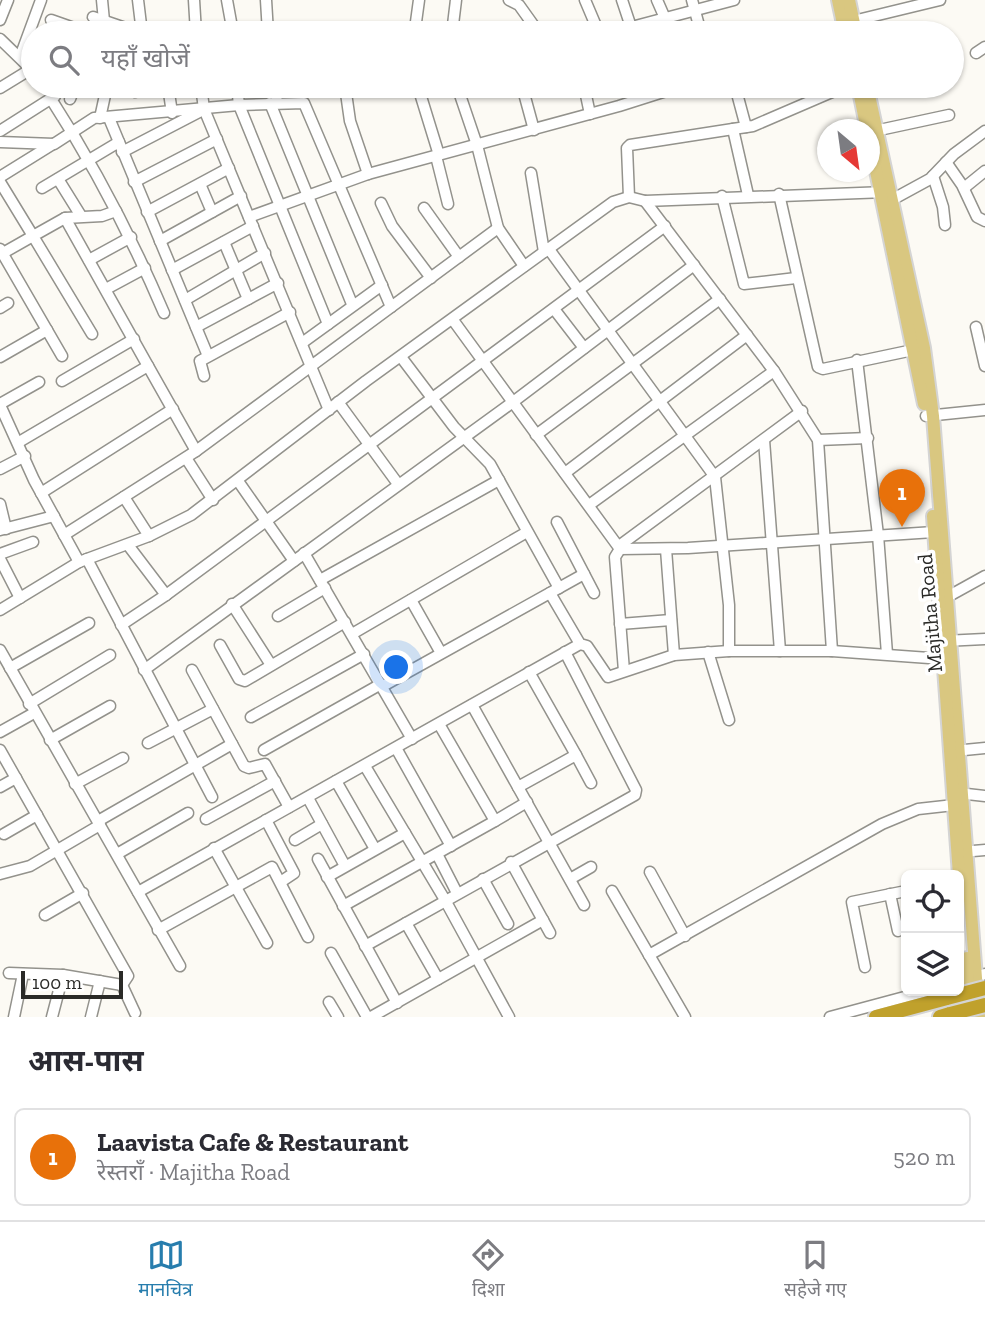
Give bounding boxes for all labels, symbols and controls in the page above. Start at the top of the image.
search box [21,21,964,98]
icon: search [45,41,83,79]
text: यहाँ खोजें [101,42,190,74]
north arrow [817,119,880,182]
pin: 1 [879,469,925,527]
street label: Majitha Road [912,552,948,674]
your location [379,650,413,684]
map controls [901,870,964,996]
button: locate [901,870,964,933]
button: layers [901,933,964,996]
scale bar [21,968,122,1000]
text: 100 m [32,971,82,994]
text: आस-पास [28,1043,144,1079]
text: Laavista Cafe & Restaurant [97,1126,408,1158]
text: 1 [48,1143,58,1171]
text: 520 m [893,1143,955,1171]
text: रेस्तराँ · Majitha Road [97,1158,290,1186]
tab: मानचित्र [138,1236,193,1304]
tab: दिशा [469,1236,507,1304]
tab: सहेजे गए [784,1236,847,1304]

